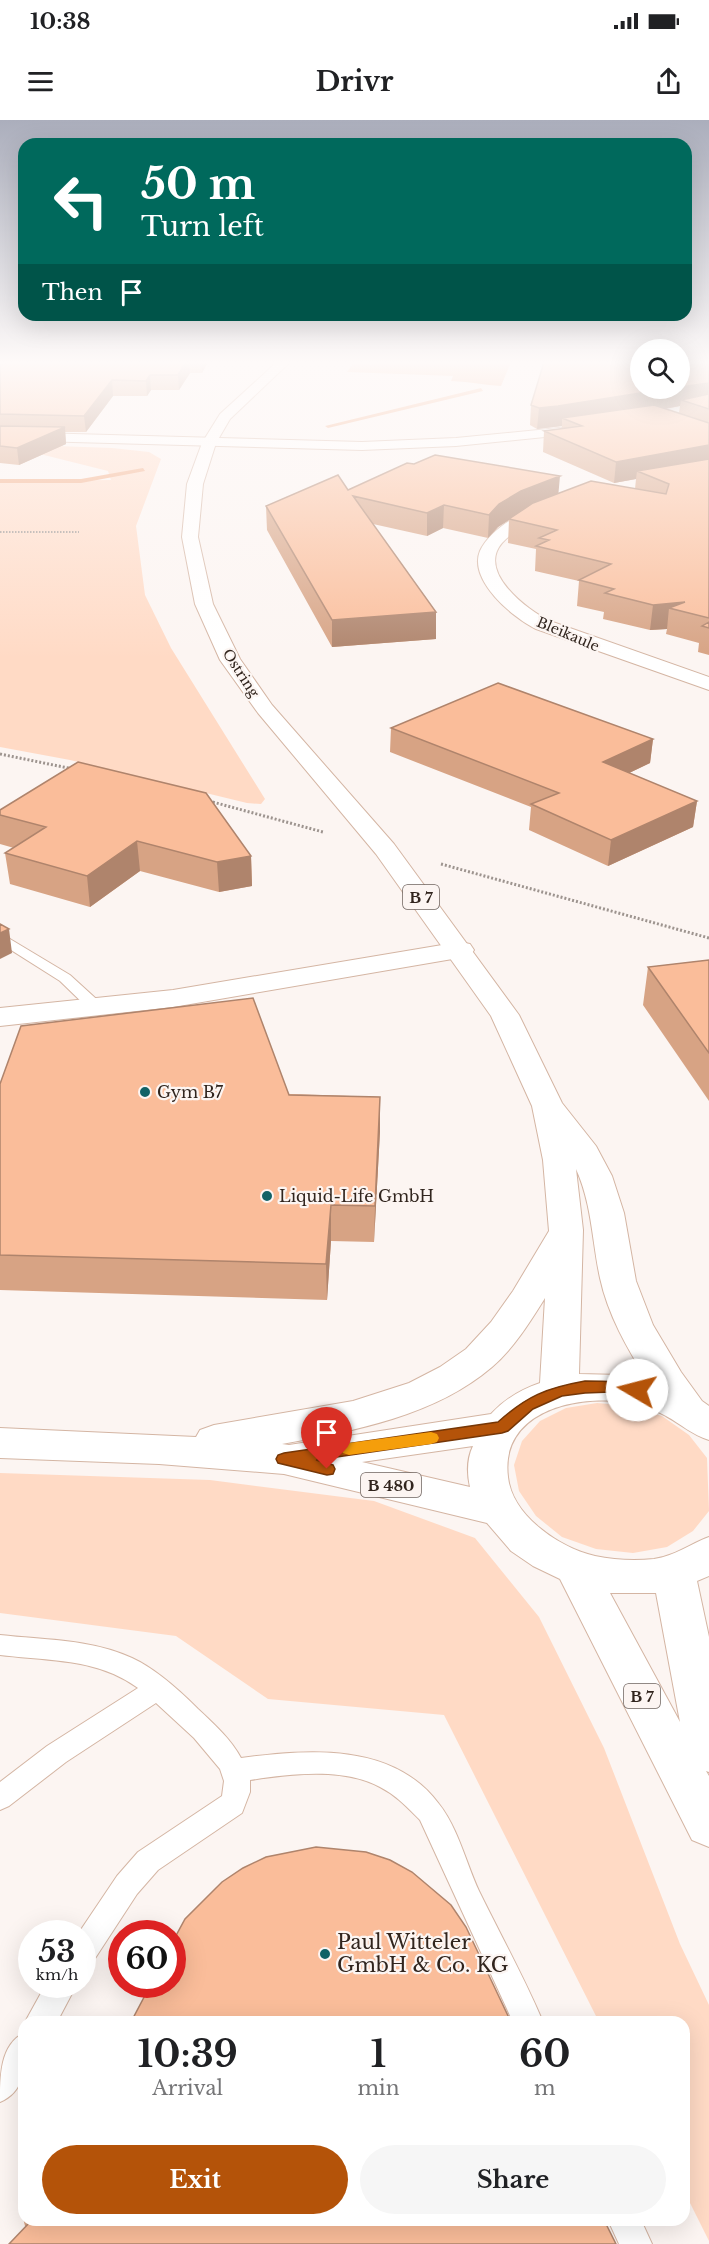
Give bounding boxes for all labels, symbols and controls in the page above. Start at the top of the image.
text: 10:38 [30,8,90,35]
icon: menu [24,65,57,98]
text: Drivr [315,65,394,98]
icon: share [652,65,685,98]
text: 50 m [141,158,255,210]
icon: left [42,162,120,240]
text: Turn left [141,210,264,243]
icon: arrive [115,276,148,309]
text: Then [42,279,103,306]
map controls [630,339,690,399]
button: search [630,339,690,399]
street label: Bleikaule [534,613,602,655]
street label: Ostring [219,645,264,701]
road number: B 7 [403,885,439,909]
place label: Gym B7 [157,1082,224,1102]
marker: Gym B7 [138,1085,152,1099]
place label: Liquid-Life GmbH [279,1186,434,1206]
marker: Liquid-Life GmbH [260,1189,274,1203]
position arrow [605,1358,669,1422]
pin [301,1407,352,1469]
icon: arrive [310,1416,343,1449]
road number: B 480 [361,1473,421,1497]
road number: B 7 [624,1684,660,1708]
speed limit sign: 60 [108,1920,186,1998]
place label: Paul Witteler GmbH & Co. KG [337,1930,508,1977]
text: 53 [39,1933,75,1970]
marker: Paul Witteler GmbH & Co. KG [318,1947,332,1961]
text: km/h [36,1965,78,1984]
text: 10:39 [138,2032,238,2077]
text: 1 [371,2032,386,2077]
text: 60 [519,2032,570,2077]
text: Arrival [152,2076,223,2100]
text: min [357,2076,399,2100]
text: m [534,2076,555,2100]
button: Exit [42,2145,348,2214]
button: Share [360,2145,666,2214]

